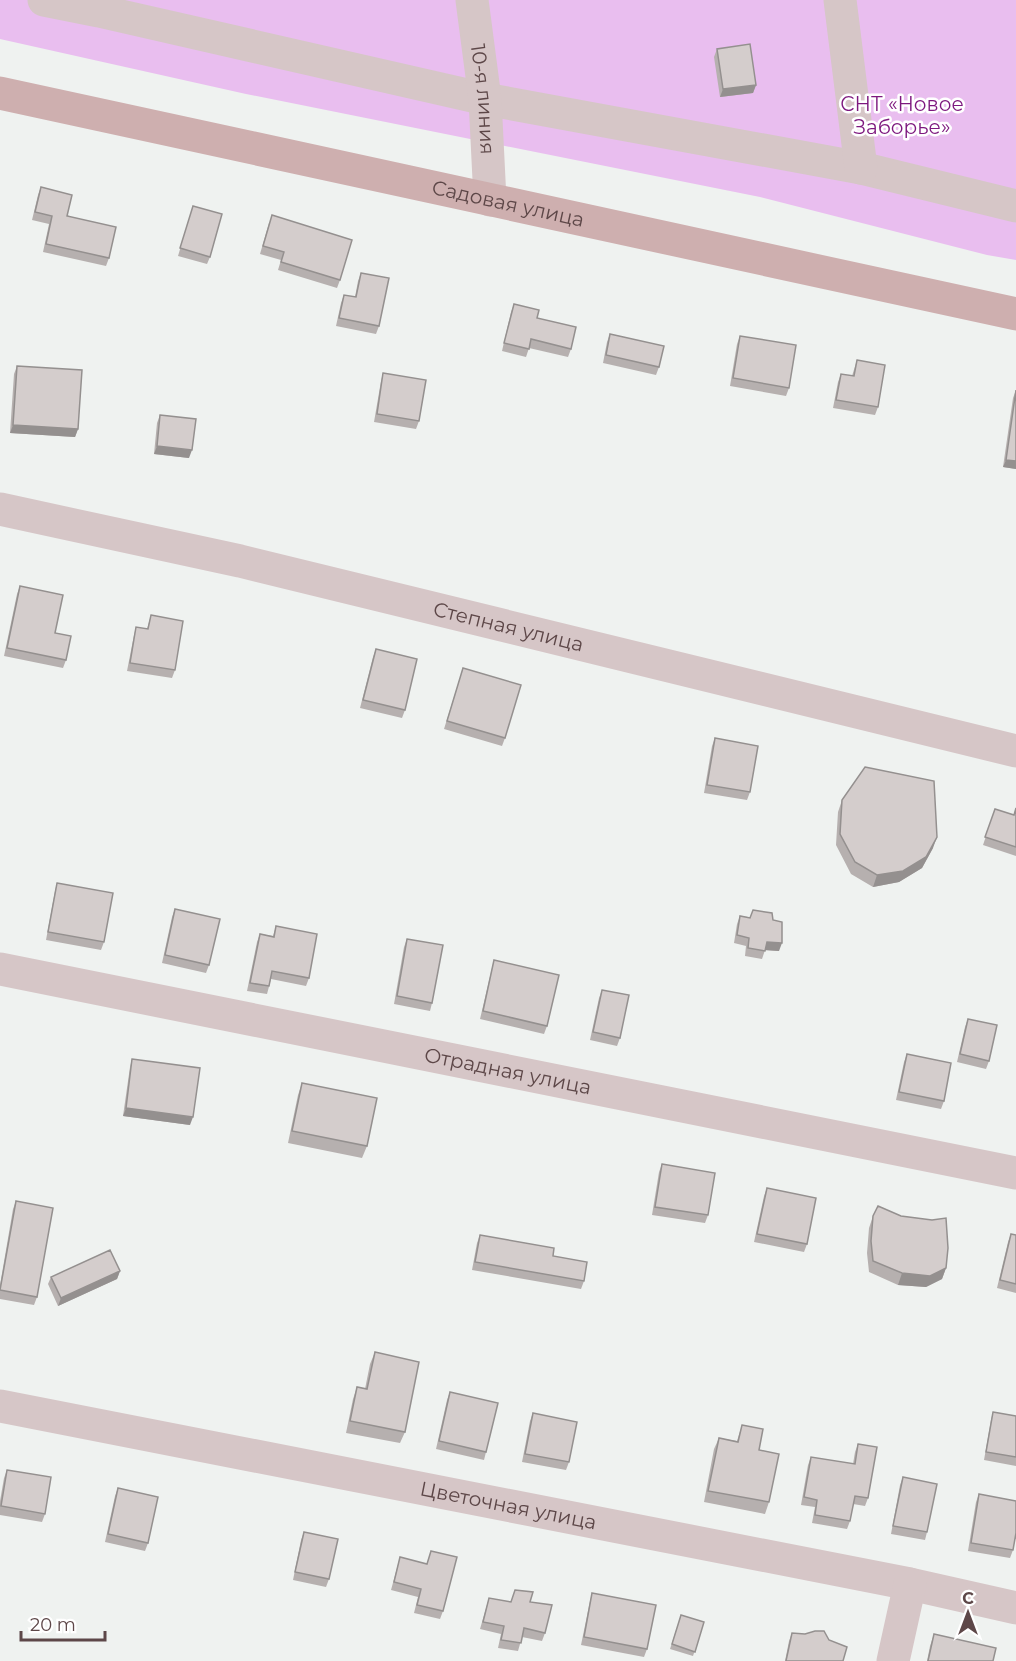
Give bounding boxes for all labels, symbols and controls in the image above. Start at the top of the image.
street label: 10-я линия [466,43,500,155]
park label: СНТ «Новое Заборье» [840,92,964,139]
street label: Садовая улица [430,175,587,232]
street label: Степная улица [431,597,586,657]
street label: Отрадная улица [422,1043,593,1099]
street label: Цветочная улица [418,1476,599,1534]
north arrow [938,1583,998,1643]
text: С [962,1589,974,1608]
scale bar [21,1604,105,1642]
text: 20 m [30,1614,76,1636]

